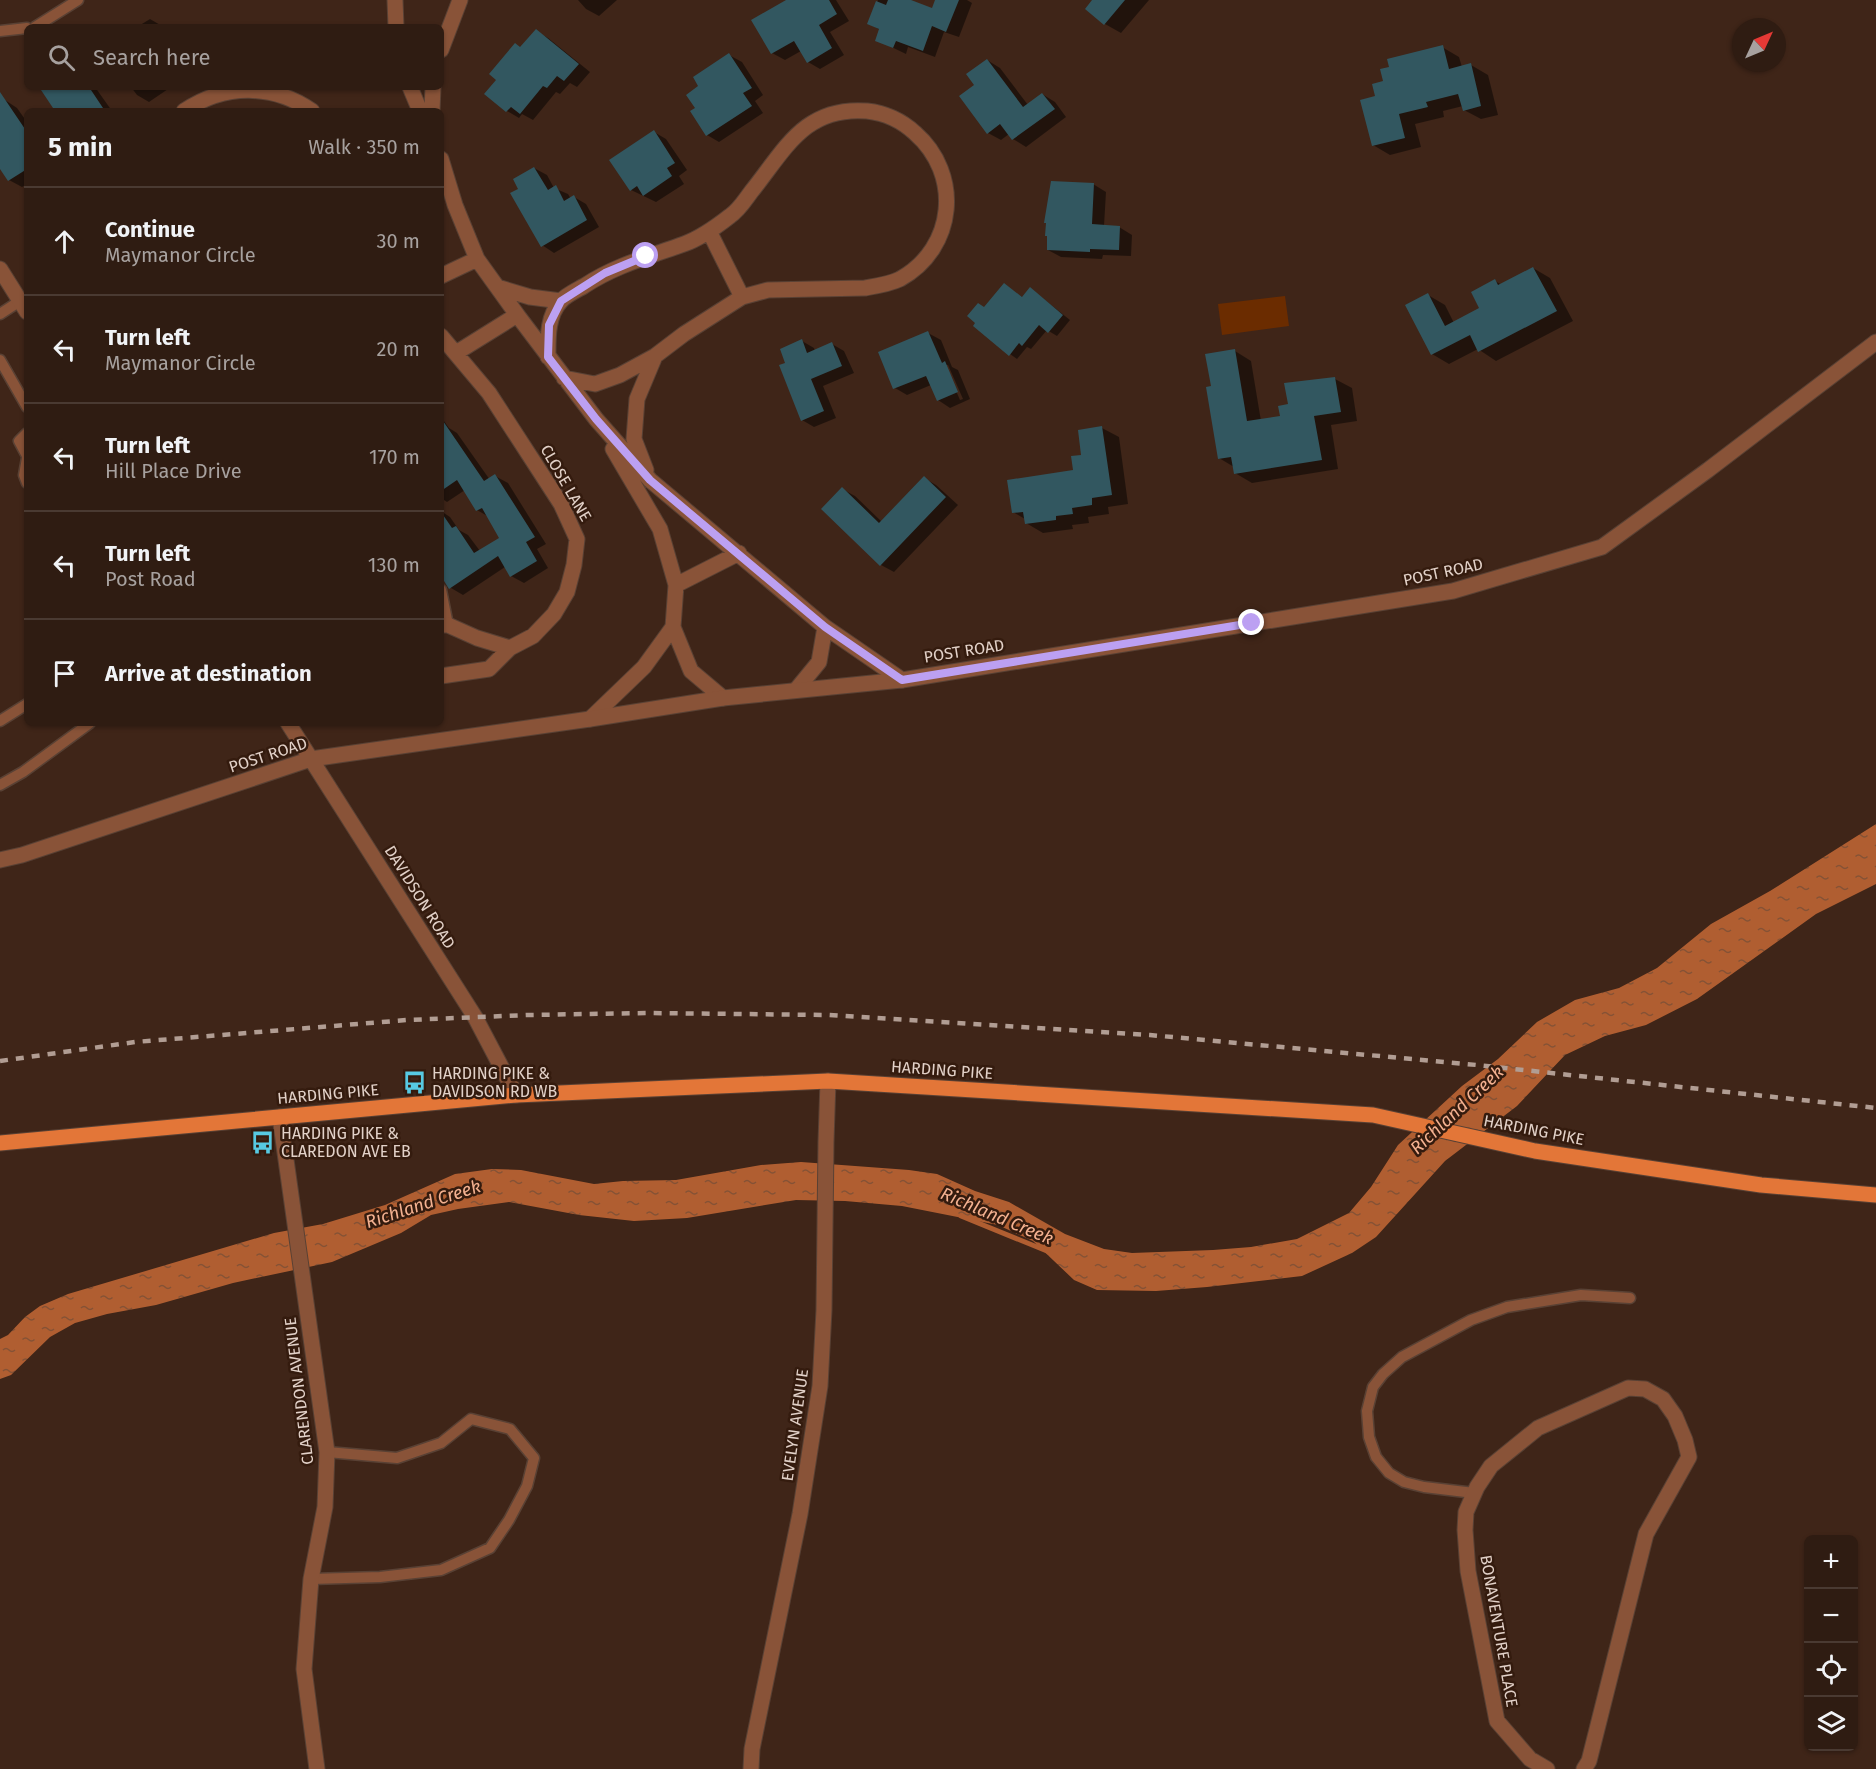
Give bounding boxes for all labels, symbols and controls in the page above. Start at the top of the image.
north arrow [1732,18,1786,72]
search box [24,24,444,90]
icon: search [45,41,78,74]
text: Search here [93,44,211,71]
text: 5 min [48,132,112,163]
text: Walk · 350 m [308,135,420,159]
text: Continue [105,216,195,243]
icon: ahead [48,225,81,258]
text: 30 m [376,229,420,253]
route start [632,242,658,268]
text: Maymanor Circle [105,243,256,267]
text: Turn left [105,324,190,351]
icon: left [48,333,81,366]
text: 20 m [377,337,420,361]
text: Maymanor Circle [105,351,256,375]
text: Turn left [105,432,190,459]
icon: left [48,441,81,474]
street label: CLOSE LANE [536,441,596,525]
text: 170 m [369,445,420,469]
text: Hill Place Drive [105,459,242,483]
text: Turn left [105,540,190,567]
icon: left [48,549,81,582]
text: 130 m [368,553,420,577]
street label: POST ROAD [1401,554,1485,590]
text: Post Road [105,567,196,591]
route end [1238,609,1264,635]
street label: POST ROAD [922,635,1006,667]
icon: arrive [48,657,81,690]
text: Arrive at destination [105,660,312,687]
street label: POST ROAD [226,733,310,777]
street label: DAVIDSON ROAD [381,842,459,952]
street label: HARDING PIKE [890,1057,994,1083]
water label: Richland Creek [1406,1061,1509,1159]
place label: HARDING PIKE & DAVIDSON RD WB [432,1064,557,1101]
bus stop icon: HARDING PIKE & DAVIDSON RD WB [401,1069,427,1095]
street label: HARDING PIKE [276,1080,380,1108]
street label: HARDING PIKE [1482,1111,1586,1149]
place label: HARDING PIKE & CLAREDON AVE EB [281,1124,411,1161]
bus stop icon: HARDING PIKE & CLAREDON AVE EB [250,1129,276,1155]
water label: Richland Creek [362,1175,484,1233]
water label: Richland Creek [937,1182,1057,1250]
street label: CLARENDON AVENUE [281,1316,317,1466]
street label: EVELYN AVENUE [778,1368,812,1482]
map controls [1804,1535,1858,1751]
button: + [1804,1535,1858,1589]
street label: BONAVENTURE PLACE [1476,1553,1522,1709]
button: − [1804,1589,1858,1643]
button: locate [1804,1643,1858,1697]
button: layers [1804,1697,1858,1751]

